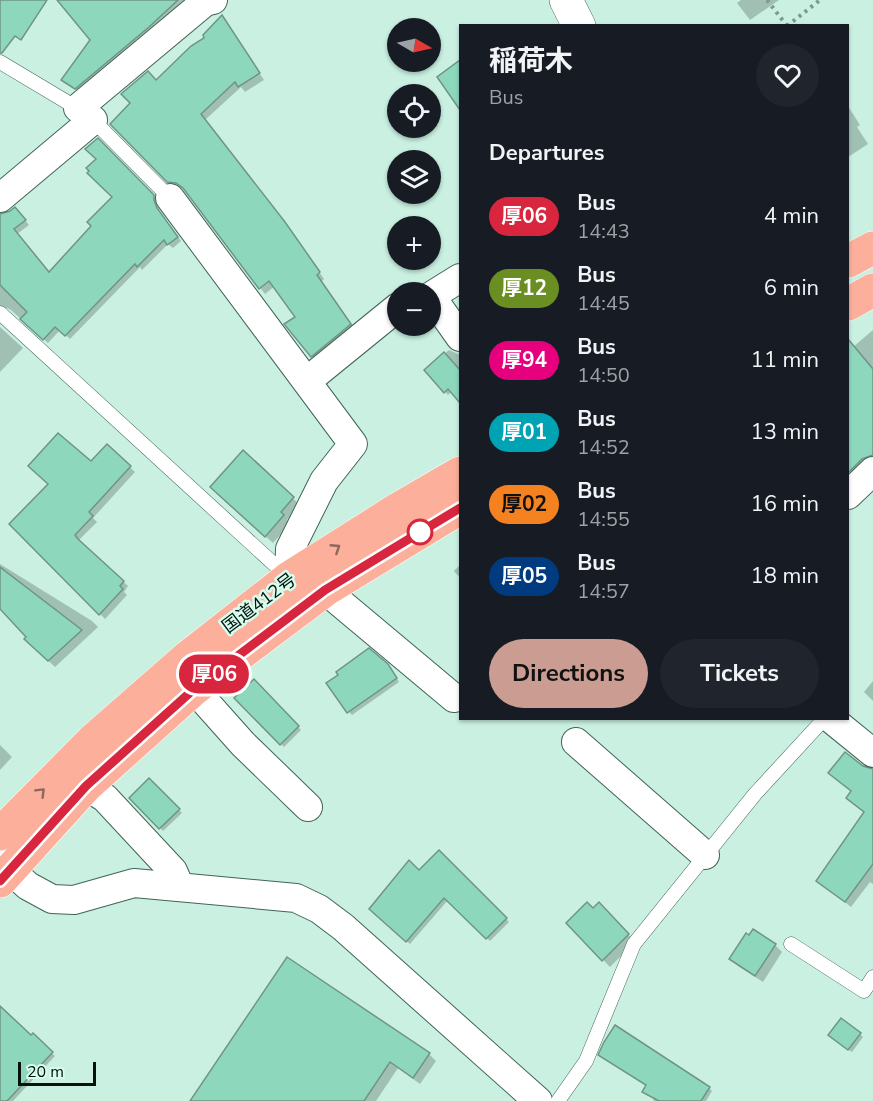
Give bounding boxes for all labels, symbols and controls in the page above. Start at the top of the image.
north arrow [387,18,441,72]
map controls [387,18,441,336]
text: 稲荷木 [489,42,573,80]
button: heart [756,44,819,107]
button: locate [387,84,441,138]
text: Bus [489,84,523,111]
text: Departures [489,138,604,168]
button: layers [387,150,441,204]
text: Bus [577,188,616,218]
text: 4 min [764,201,819,231]
text: 厚06 [501,202,547,230]
button: + [387,216,441,270]
text: 14:43 [577,218,630,245]
text: Bus [577,260,616,290]
text: 6 min [764,273,819,303]
text: 厚12 [501,274,547,302]
button: − [387,282,441,336]
text: 14:45 [577,290,630,317]
text: Bus [577,332,616,362]
text: 11 min [751,345,819,375]
text: 厚94 [501,346,547,374]
text: 14:50 [577,362,630,389]
text: Bus [577,404,616,434]
text: 13 min [751,417,819,447]
text: 厚01 [501,418,547,446]
text: 14:52 [577,434,630,461]
text: Bus [577,476,616,506]
text: 16 min [751,489,819,519]
text: 厚02 [501,490,547,518]
text: 14:55 [577,506,630,533]
unlabelled marker [407,519,433,545]
one-way arrow [330,544,341,555]
text: Bus [577,548,616,578]
text: 18 min [751,561,819,591]
text: 厚05 [501,562,547,590]
street label: 国道412号 [217,567,301,639]
text: 14:57 [577,578,630,605]
button: Directions [489,639,648,708]
button: Tickets [660,639,819,708]
line badge: 厚06 [180,654,248,694]
text: 厚06 [191,660,237,688]
one-way arrow [33,788,44,799]
scale bar [18,1059,96,1086]
text: 20 m [27,1061,64,1083]

